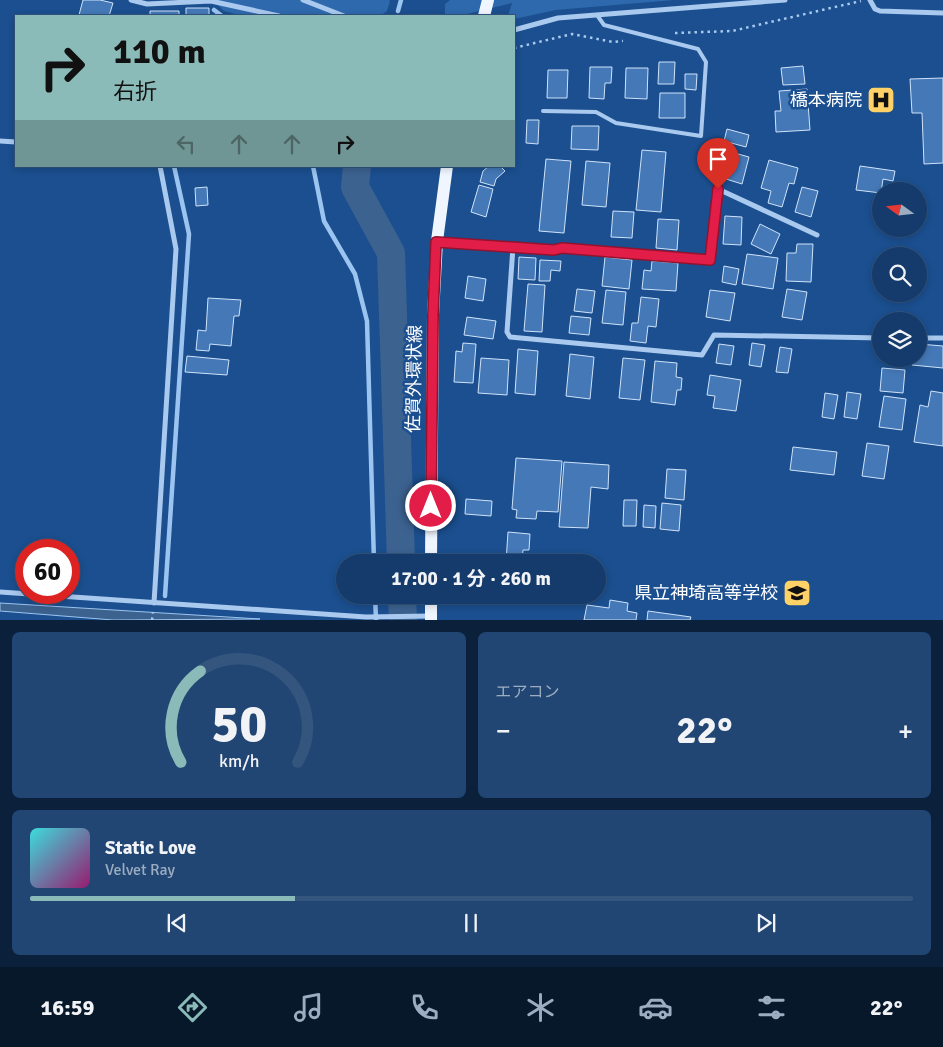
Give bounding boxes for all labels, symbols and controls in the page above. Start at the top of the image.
text: 110 m [113,30,206,73]
icon: right [30,35,95,100]
text: 右折 [113,78,157,105]
hospital icon: 橋本病院 [866,85,896,115]
place label: 橋本病院 [790,89,862,111]
icon: left [172,130,200,158]
icon: ahead [225,130,253,158]
icon: ahead [278,130,306,158]
icon: right [331,130,359,158]
pin [697,138,739,189]
icon: arrive [704,145,732,173]
north arrow [872,182,928,238]
map controls [872,182,927,367]
button: search [872,247,927,302]
button: layers [872,312,927,367]
street label: 佐賀外環状線 [402,325,426,433]
position arrow [404,479,456,531]
speed limit sign: 60 [15,539,80,604]
text: 17:00 · 1 分 · 260 m [391,567,551,591]
school or university icon: 県立神埼高等学校 [782,578,812,608]
place label: 県立神埼高等学校 [634,582,778,604]
text: エアコン [496,682,560,702]
text: 50 [211,692,267,756]
text: 22° [676,707,732,754]
text: − [496,714,511,748]
text: + [898,714,913,748]
text: km/h [219,750,259,772]
text: Static Love [105,836,196,860]
text: Velvet Ray [105,860,175,880]
icon: previous [163,909,191,937]
icon: pause [457,909,485,937]
icon: next [752,909,780,937]
icon: directions [175,990,210,1025]
icon: music [291,990,326,1025]
icon: phone [407,990,442,1025]
icon: climate [523,990,558,1025]
icon: car [638,990,673,1025]
icon: filters [754,990,789,1025]
text: 16:59 [40,994,94,1021]
text: 22° [870,994,903,1021]

